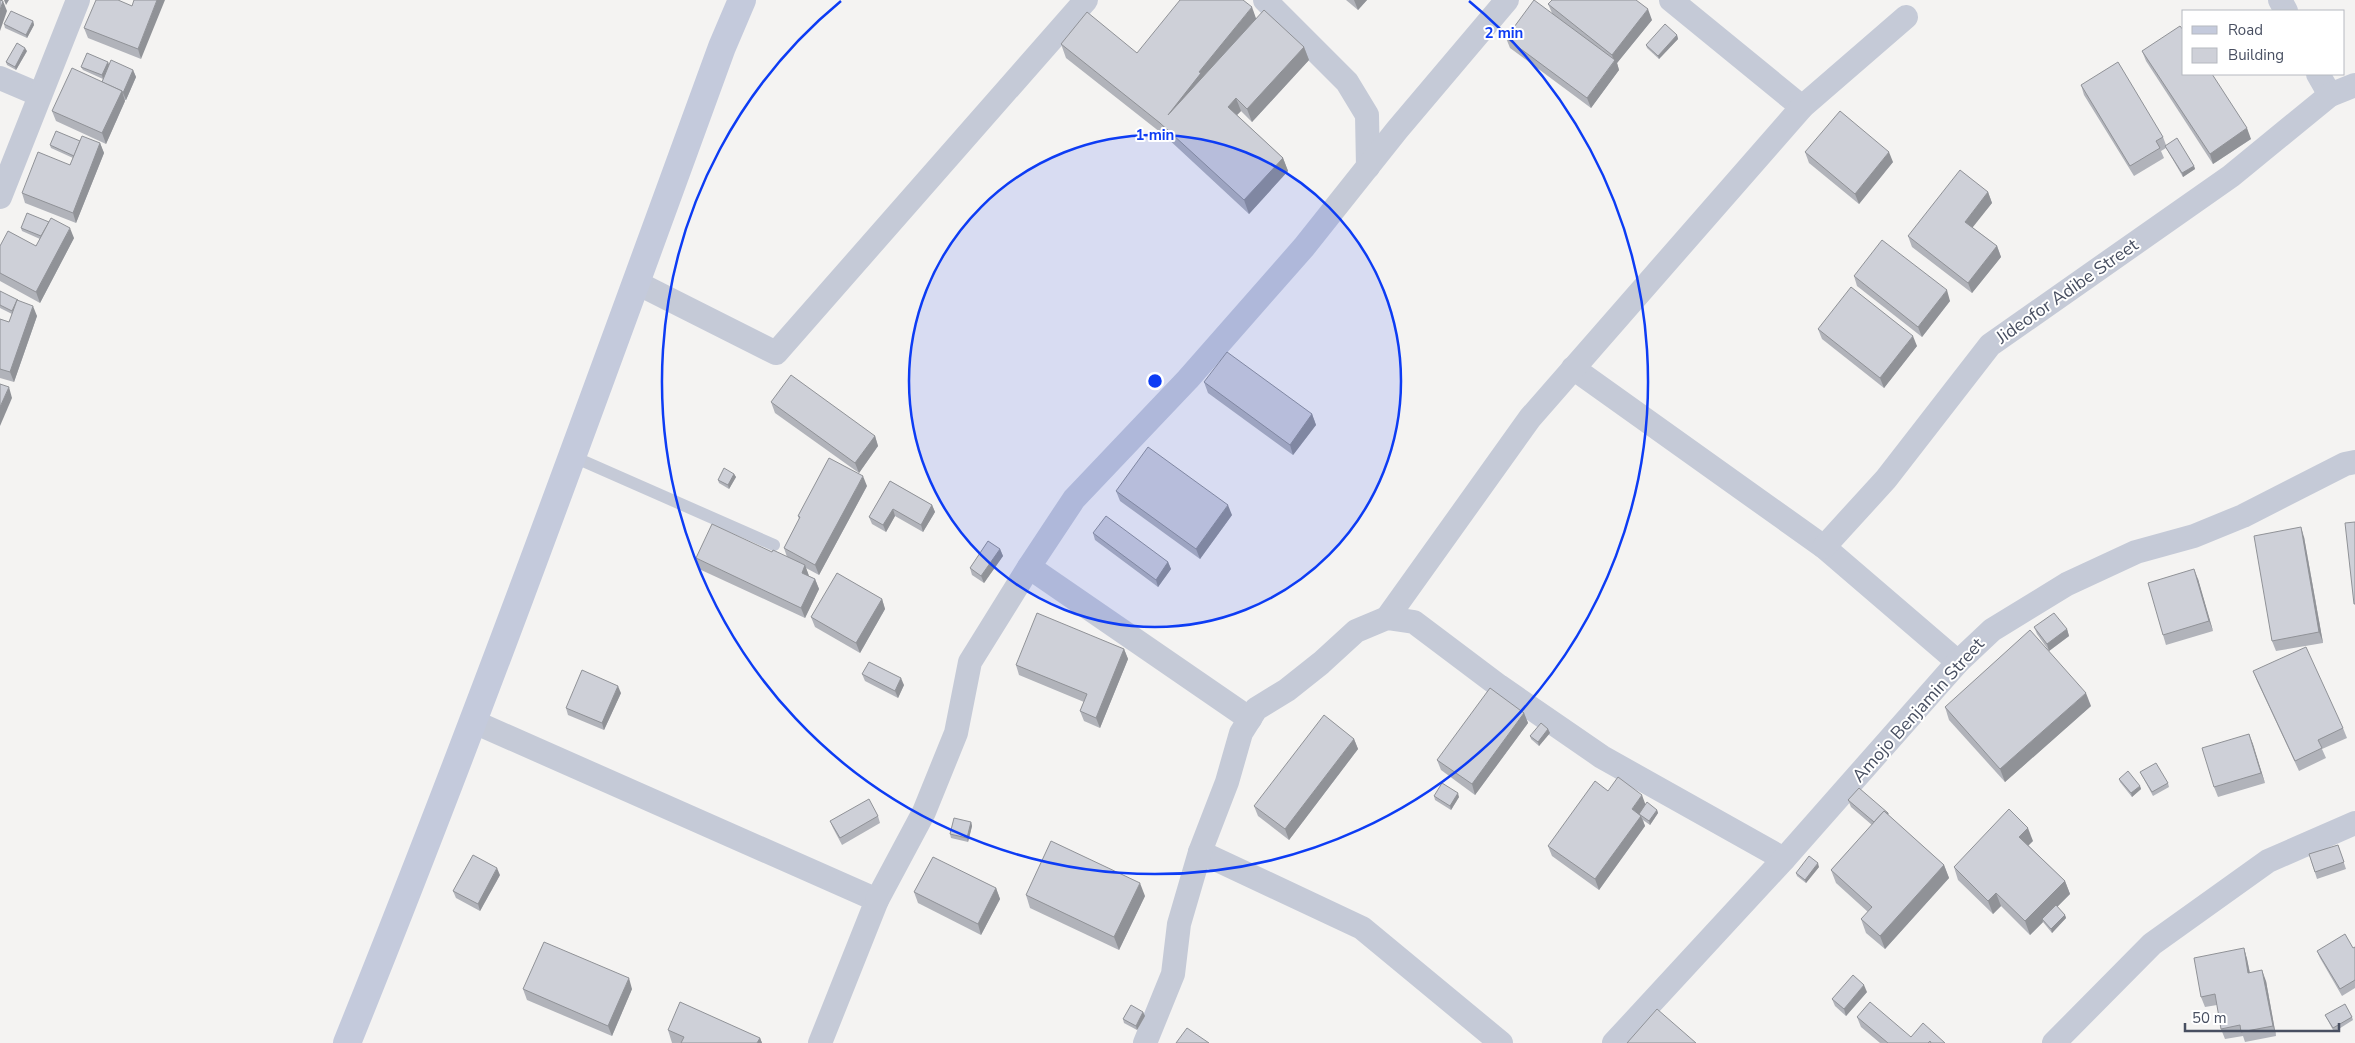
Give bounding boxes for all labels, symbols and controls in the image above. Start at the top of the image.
legend [2182,10,2345,75]
text: Road [2228,20,2263,40]
text: 2 min [1485,23,1523,43]
text: Building [2228,45,2284,65]
text: 1 min [1136,125,1174,145]
street label: Jideofor Adibe Street [1990,232,2143,350]
centre of rings [1146,372,1164,390]
street label: Amojo Benjamin Street [1847,632,1990,787]
scale bar [2185,1000,2339,1032]
text: 50 m [2192,1008,2227,1028]

